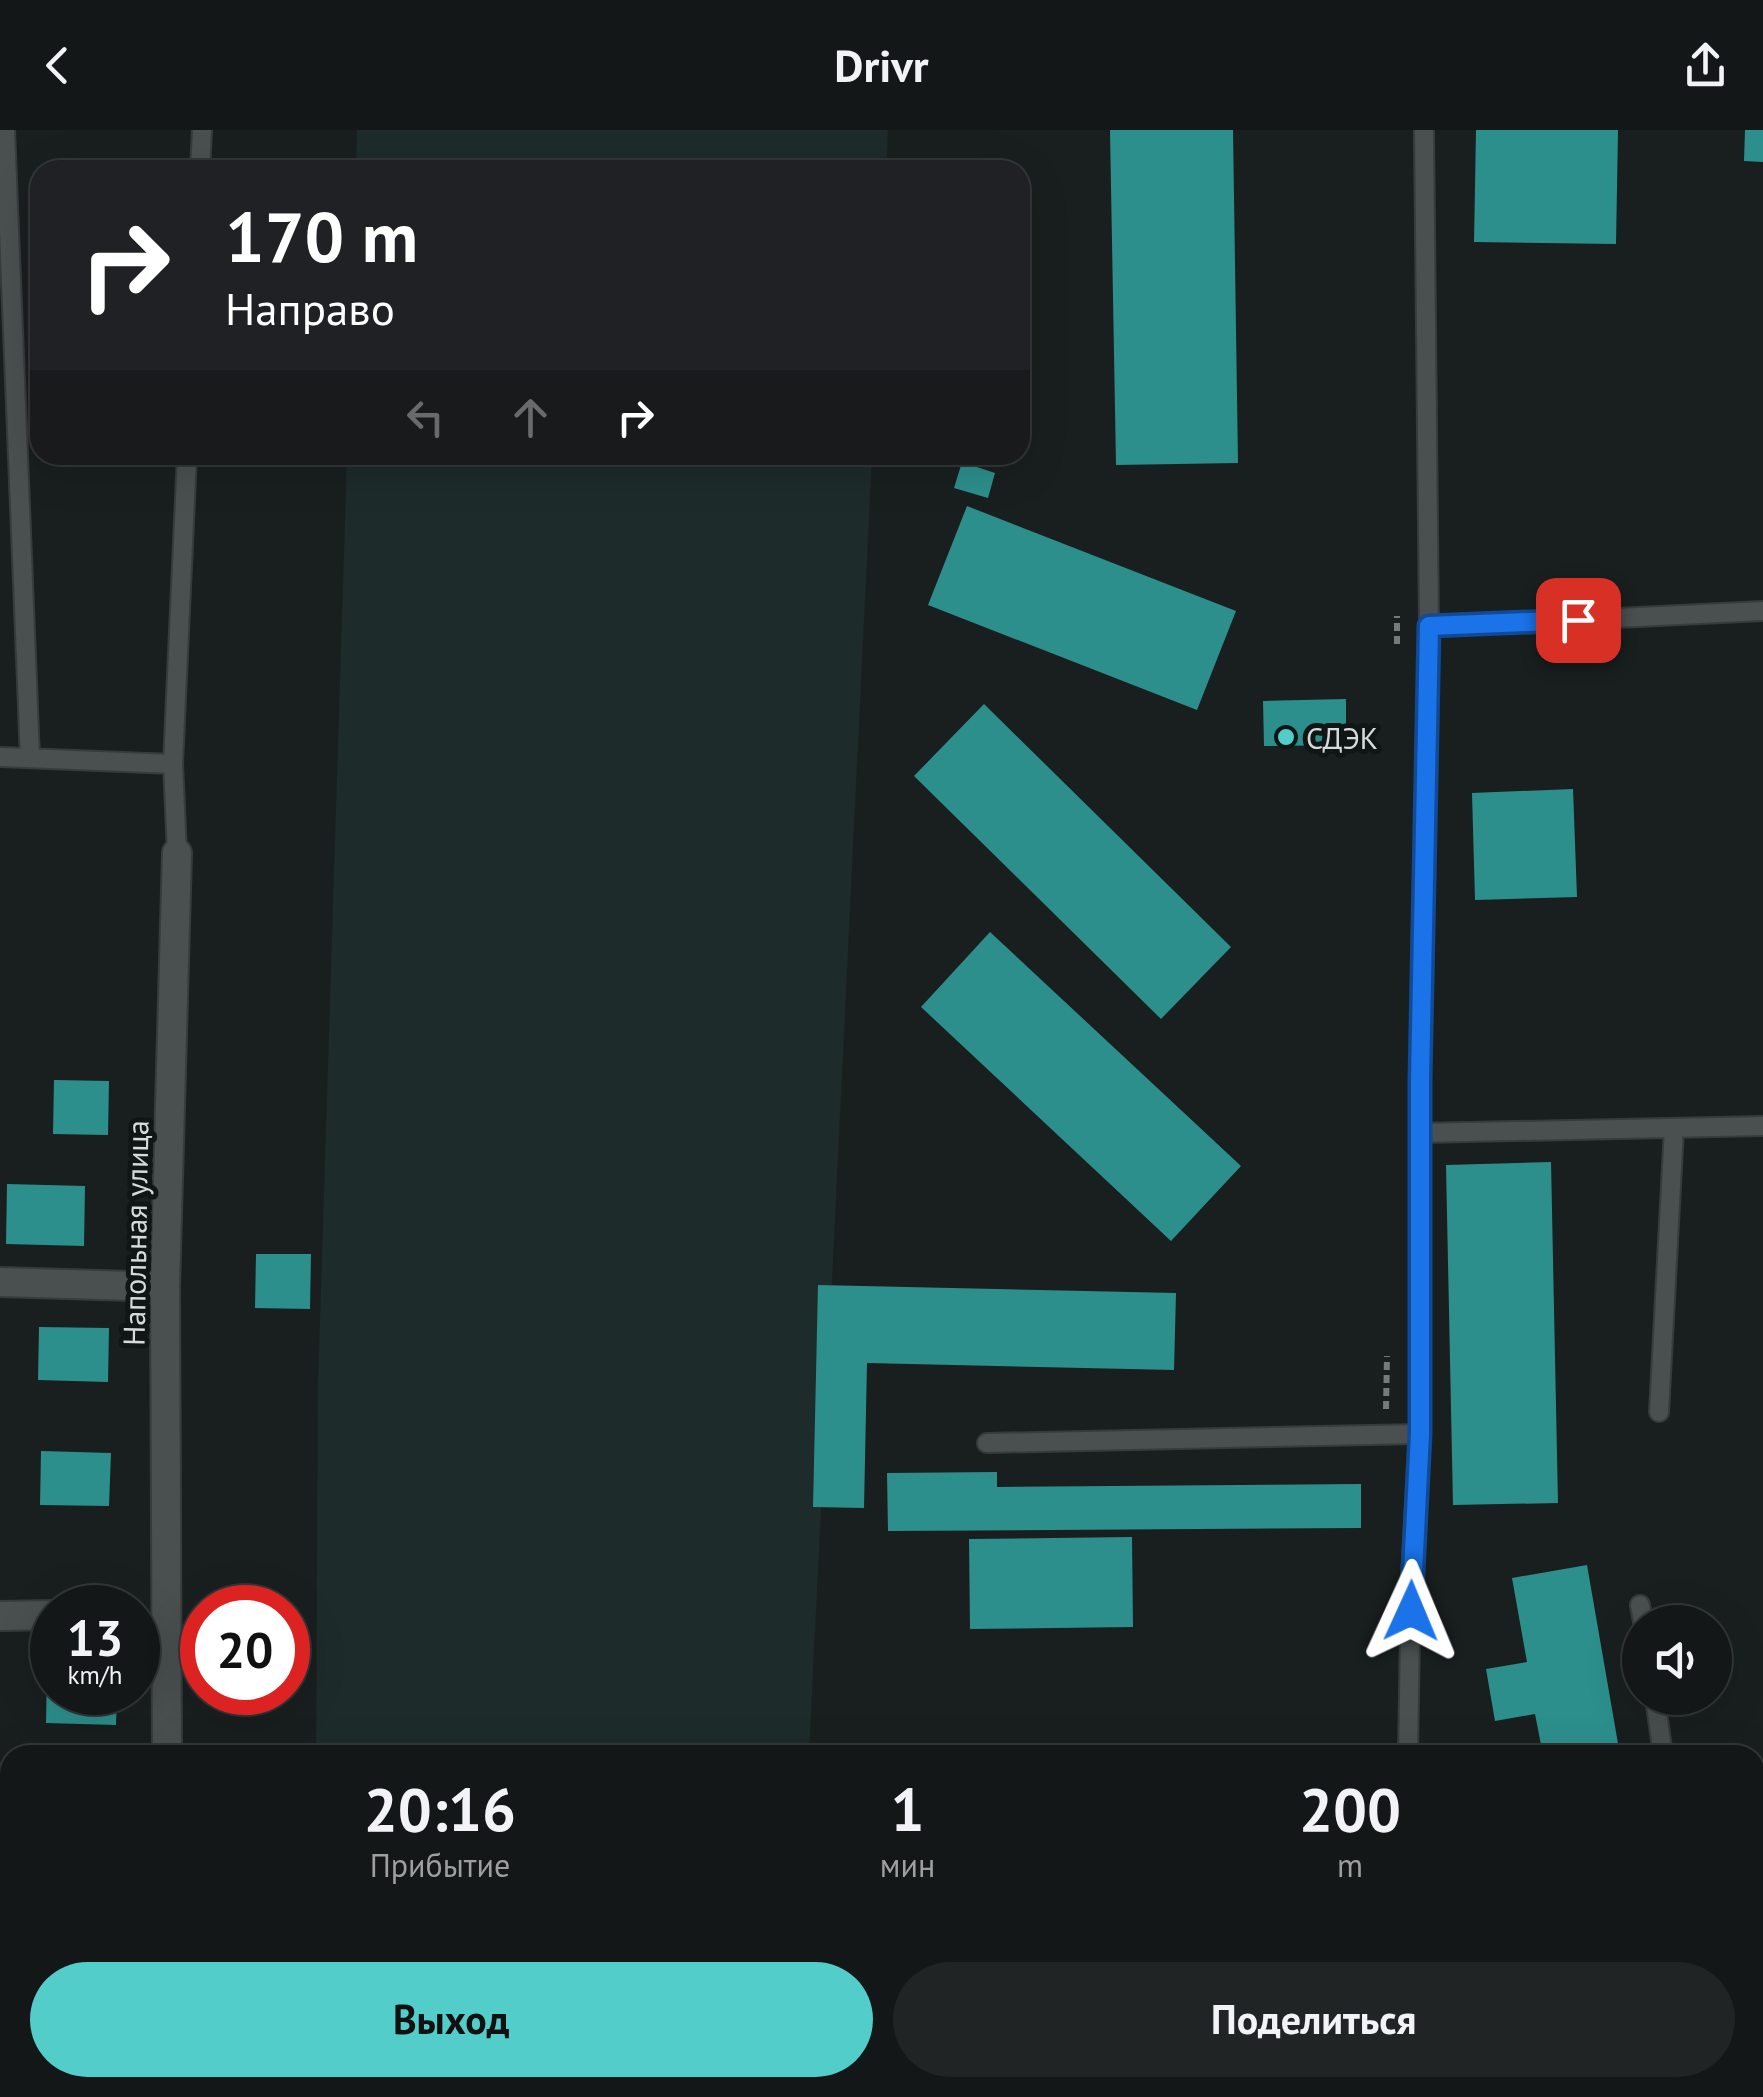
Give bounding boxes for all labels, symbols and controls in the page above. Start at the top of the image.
text: Drivr [834,36,929,94]
icon: back [30,38,85,93]
icon: share [1678,38,1733,93]
text: 170 m [225,191,418,281]
icon: right [60,200,190,330]
text: Направо [225,279,395,337]
icon: left [398,390,453,445]
icon: ahead [503,390,558,445]
icon: right [608,390,663,445]
pin [1536,578,1621,663]
icon: arrive [1551,593,1606,648]
place label: СДЭК [1306,718,1378,757]
marker: СДЭК [1275,726,1297,748]
street label: Напольная улица [114,1120,156,1346]
position arrow [1359,1559,1463,1663]
speed limit sign: 20 [180,1585,310,1715]
text: 13 [67,1605,123,1670]
map controls [1622,1605,1732,1715]
button: sound [1622,1605,1732,1715]
text: km/h [68,1659,122,1691]
text: 20:16 [364,1770,516,1848]
text: 1 [891,1770,925,1848]
text: 200 [1299,1770,1401,1848]
text: Прибытие [370,1844,510,1886]
text: мин [880,1844,935,1886]
text: m [1337,1844,1363,1886]
button: Выход [30,1962,873,2077]
button: Поделиться [893,1962,1735,2077]

